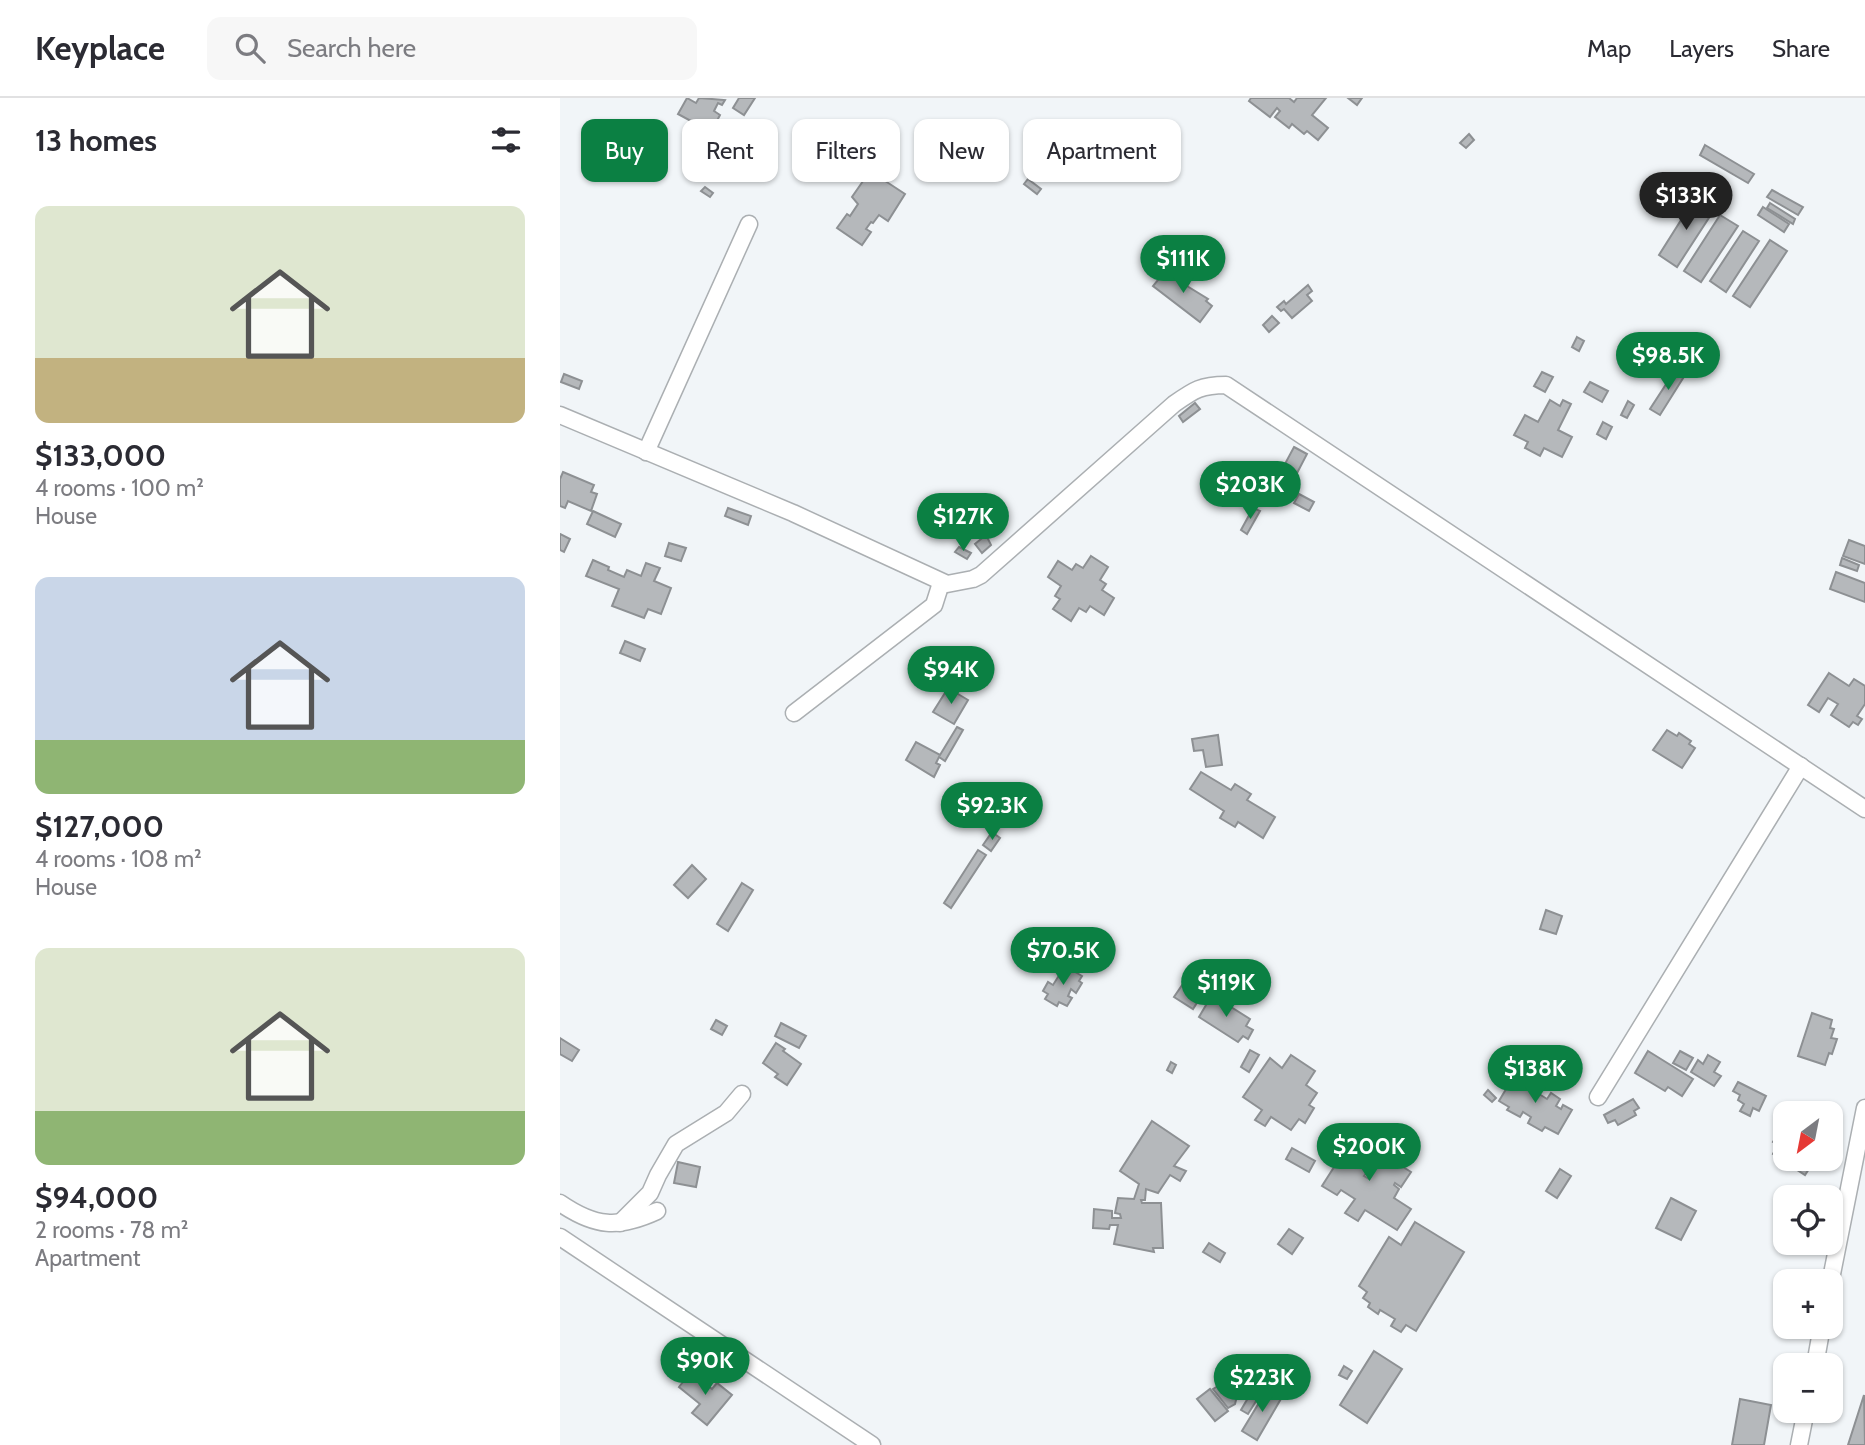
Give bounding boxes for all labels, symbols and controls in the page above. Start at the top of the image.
search box [207,17,697,80]
text: Keyplace [35,28,165,68]
icon: search [231,29,269,67]
text: Search here [287,32,416,64]
text: Map [1587,34,1631,63]
text: Layers [1669,34,1734,63]
text: Share [1772,34,1830,63]
chip: Buy [581,119,668,182]
chip: Rent [682,119,778,182]
chip: Filters [792,119,900,182]
chip: New [914,119,1009,182]
chip: Apartment [1023,119,1181,182]
icon: filters [487,121,525,159]
text: 13 homes [35,122,157,159]
pin: $133K [1637,172,1735,232]
text: $133K [1655,181,1717,209]
pin: $111K [1134,236,1232,295]
text: $111K [1156,244,1210,272]
icon: home [217,251,343,377]
pin: $98.5K [1611,332,1725,392]
text: $98.5K [1632,341,1704,369]
text: $133,000 [35,437,166,474]
pin: $203K [1201,462,1299,521]
text: $203K [1216,470,1284,498]
text: 4 rooms · 100 m² [35,474,204,502]
pin: $127K [914,494,1012,553]
text: House [35,502,97,530]
text: $127K [933,502,993,530]
icon: home [217,622,343,748]
pin: $94K [910,646,992,706]
text: $94K [924,655,978,683]
pin: $92.3K [935,782,1049,842]
text: $92.3K [957,791,1027,819]
text: $127,000 [35,808,164,845]
text: 4 rooms · 108 m² [35,845,202,873]
text: House [35,873,97,901]
pin: $70.5K [1006,928,1120,987]
text: $70.5K [1027,936,1099,964]
pin: $119K [1177,960,1275,1019]
text: $119K [1197,968,1255,996]
icon: home [217,993,343,1119]
pin: $138K [1486,1046,1584,1105]
text: $138K [1504,1054,1566,1082]
north arrow [1773,1101,1843,1171]
map controls [1773,1101,1843,1423]
pin: $200K [1320,1124,1418,1183]
text: $200K [1333,1132,1405,1160]
text: $94,000 [35,1179,158,1216]
button: locate [1773,1185,1843,1255]
text: 2 rooms · 78 m² [35,1216,189,1244]
text: Apartment [35,1244,140,1272]
button: + [1773,1269,1843,1339]
pin: $90K [664,1338,746,1397]
text: $90K [677,1346,733,1374]
button: − [1773,1353,1843,1423]
pin: $223K [1213,1354,1311,1414]
text: $223K [1230,1363,1294,1391]

